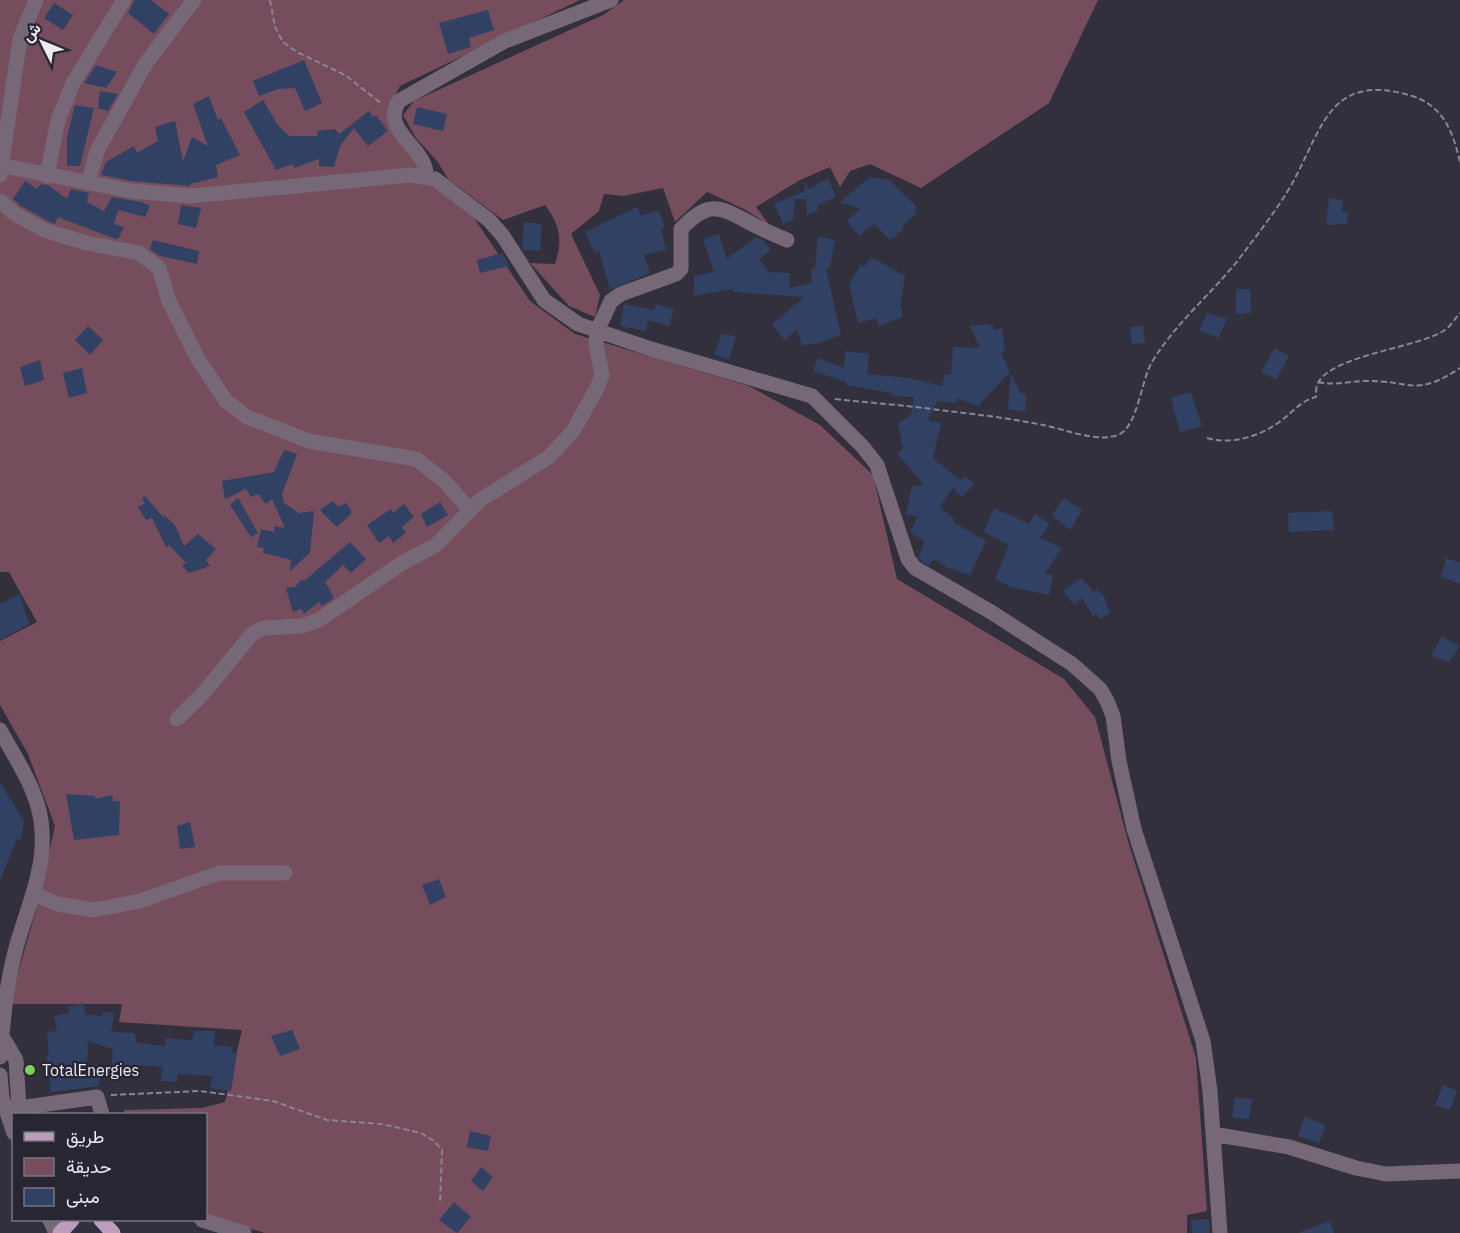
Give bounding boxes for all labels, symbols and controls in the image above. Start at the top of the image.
north arrow [12,12,72,72]
text: ش [17,18,45,46]
place label: TotalEnergies [42,1060,139,1080]
marker: TotalEnergies [23,1063,37,1077]
legend [12,1113,207,1221]
text: طريق [66,1125,104,1148]
text: حديقة [66,1155,112,1178]
text: مبنى [66,1185,100,1208]

